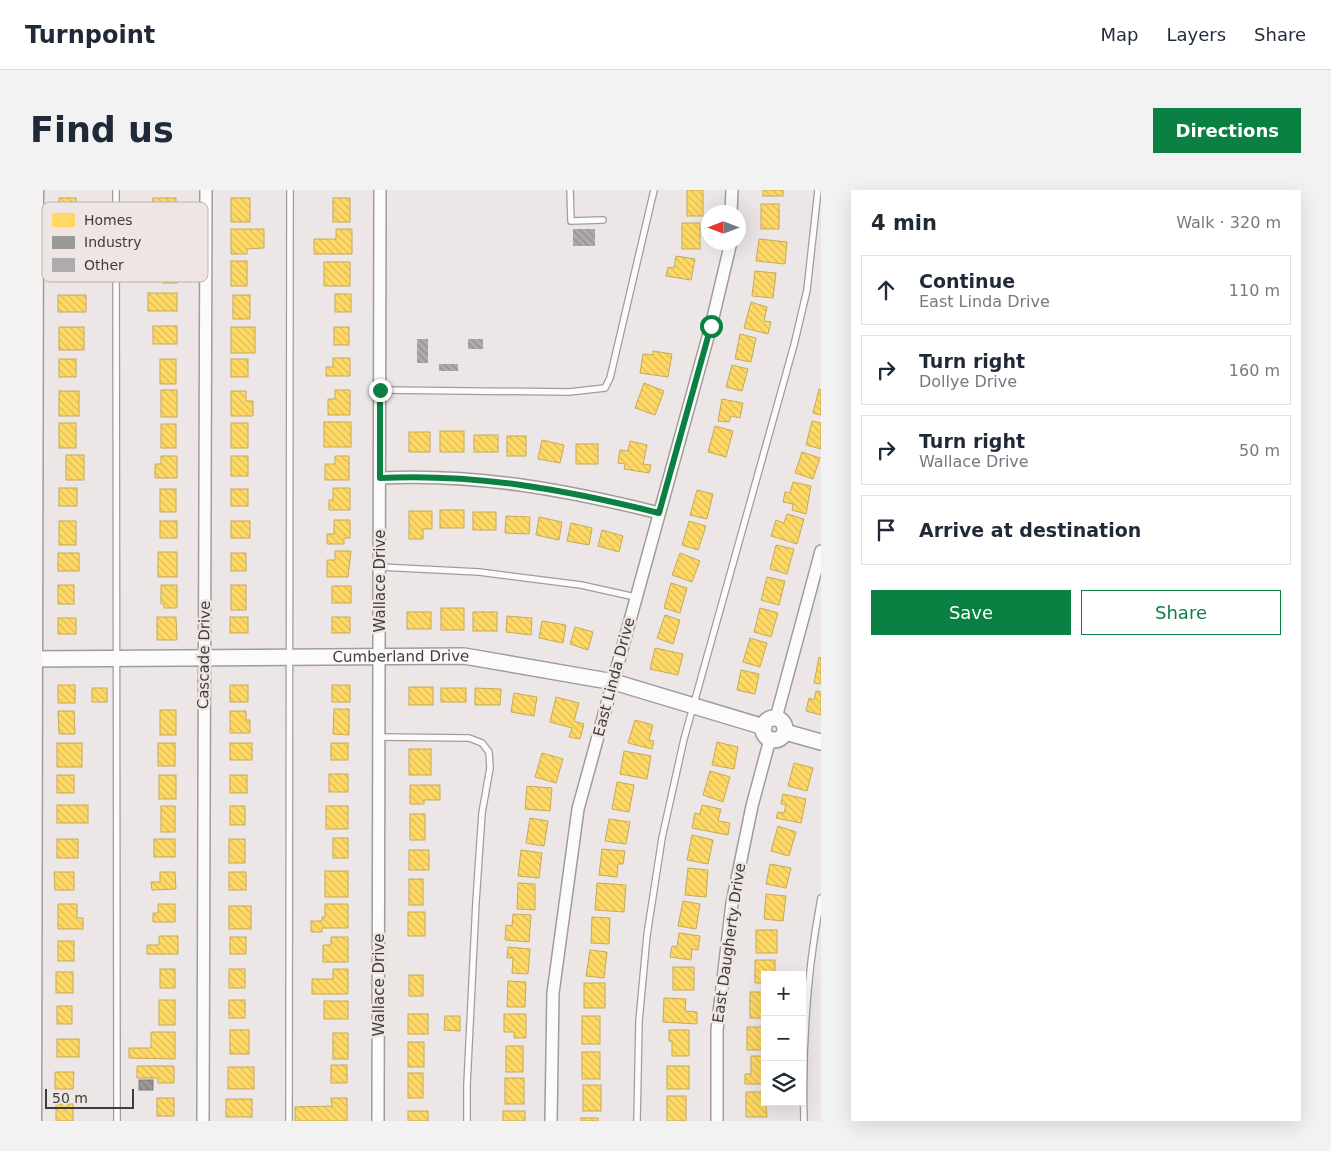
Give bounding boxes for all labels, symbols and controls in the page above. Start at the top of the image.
text: Turnpoint [25,21,155,49]
text: Map [1100,24,1138,45]
text: Layers [1166,24,1226,45]
text: Share [1254,24,1306,45]
button: Directions [1153,108,1301,153]
text: Find us [30,110,174,150]
legend [42,202,208,282]
north arrow [701,205,746,250]
text: 4 min [871,211,937,235]
text: Homes [84,212,133,228]
text: Walk · 320 m [1176,213,1281,232]
text: Industry [84,234,142,250]
text: Other [84,257,124,273]
text: Continue [919,270,1015,292]
icon: ahead [872,276,900,304]
text: 110 m [1229,281,1280,300]
text: East Linda Drive [919,292,1050,311]
route start [700,315,723,338]
text: Turn right [919,350,1025,372]
icon: right [872,356,900,384]
text: 160 m [1229,361,1280,380]
text: Dollye Drive [919,372,1017,391]
route end [369,379,392,402]
text: Turn right [919,430,1025,452]
icon: right [872,436,900,464]
text: 50 m [1239,441,1280,460]
text: Wallace Drive [919,452,1029,471]
icon: arrive [872,516,900,544]
text: Arrive at destination [919,519,1141,541]
street label: Wallace Drive [371,530,389,632]
button: Save [871,590,1071,635]
button: Share [1081,590,1281,635]
street label: Cascade Drive [194,601,214,709]
street label: East Linda Drive [589,615,639,739]
street label: Cumberland Drive [333,646,471,666]
street label: East Daugherty Drive [709,862,749,1024]
street label: Wallace Drive [370,934,388,1036]
map controls [761,971,806,1106]
button: + [761,971,806,1016]
button: − [761,1016,806,1061]
button: layers [761,1061,806,1106]
scale bar [45,1086,134,1109]
text: 50 m [52,1090,88,1106]

